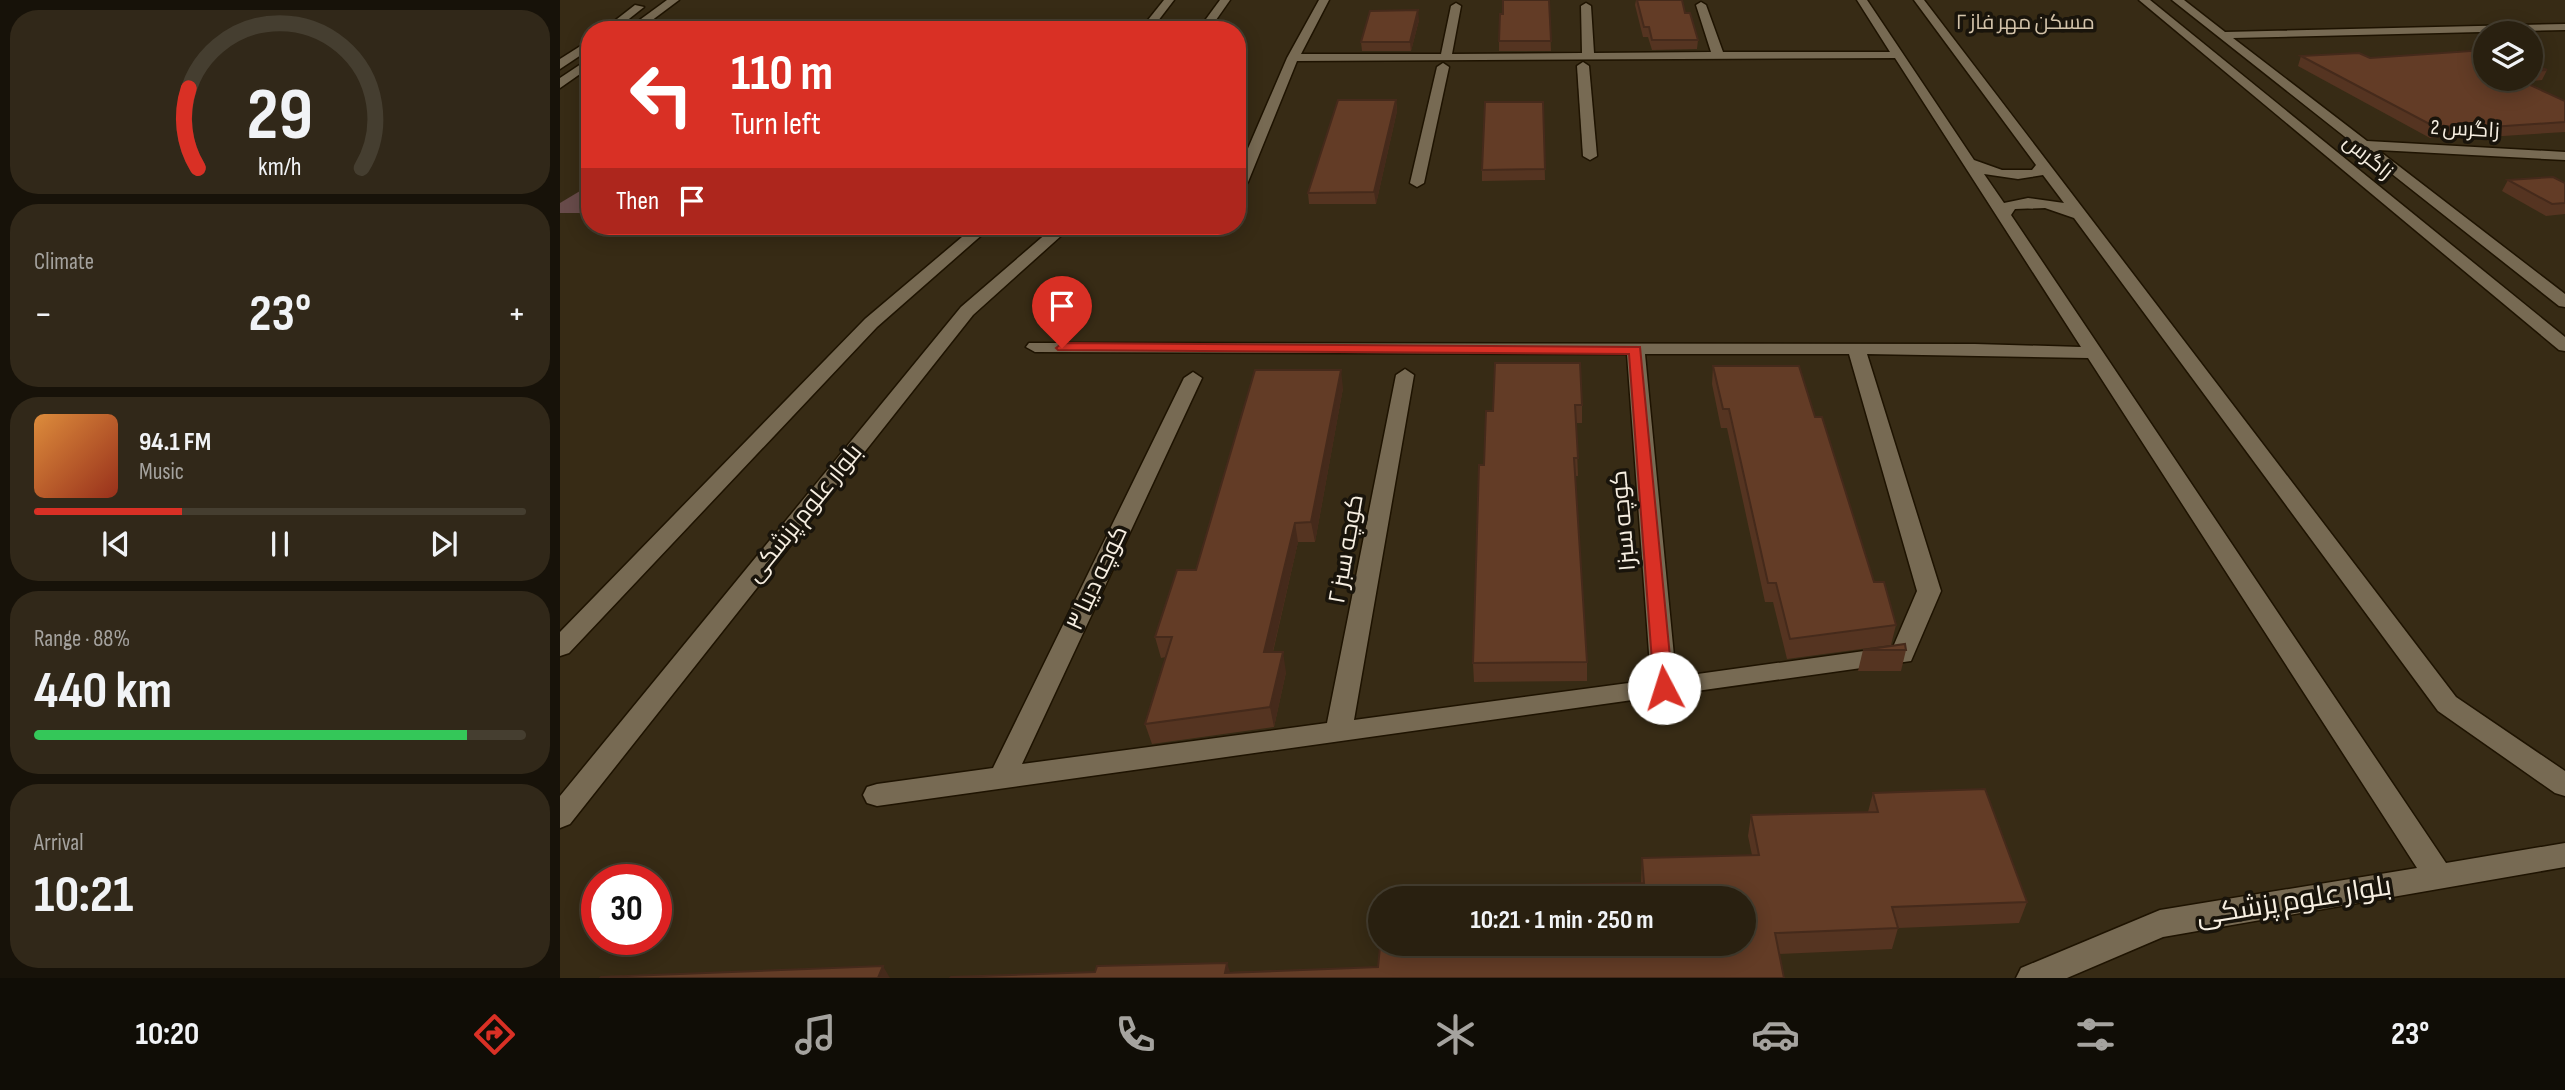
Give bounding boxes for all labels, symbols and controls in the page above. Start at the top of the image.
district label: مسکن مهر فاز ۲ [1955,10,2095,35]
map controls [2473,21,2543,91]
button: layers [2473,21,2543,91]
text: 110 m [731,45,833,104]
icon: left [616,49,707,140]
text: 29 [247,72,313,160]
text: Turn left [731,105,821,144]
street label: زاگرس 2 [2430,115,2500,143]
street label: زاگرس [2338,129,2398,185]
text: km/h [258,152,302,183]
icon: arrive [673,182,711,220]
text: Then [616,186,659,217]
text: Climate [34,248,94,276]
pin [1032,276,1092,348]
text: 23° [249,283,311,346]
icon: arrive [1043,287,1081,325]
text: − [34,292,53,337]
text: + [507,292,526,337]
text: 94.1 FM [139,427,211,458]
street label: بلوار علوم پزشکی [740,438,869,588]
text: Music [139,458,184,486]
street label: کوچه سبز۱ [1604,469,1643,573]
street label: کوچه سبز ۲ [1322,492,1371,606]
street label: کوچه دیبا ۳ [1060,521,1135,635]
icon: previous [97,525,135,563]
icon: pause [261,525,299,563]
icon: next [425,525,463,563]
text: Range · 88% [34,625,130,653]
position arrow [1627,651,1701,725]
text: 440 km [34,660,172,723]
text: Arrival [34,829,83,857]
text: 10:21 [34,864,133,927]
speed limit sign: 30 [581,864,672,955]
street label: بلوار علوم پزشکی [2194,869,2394,935]
text: 10:21 · 1 min · 250 m [1470,905,1654,936]
icon: directions [470,1010,519,1059]
icon: music [791,1010,840,1059]
icon: phone [1111,1010,1160,1059]
icon: climate [1431,1010,1480,1059]
icon: car [1751,1010,1800,1059]
icon: filters [2071,1010,2120,1059]
text: 10:20 [136,1015,199,1054]
text: 23° [2391,1015,2429,1054]

